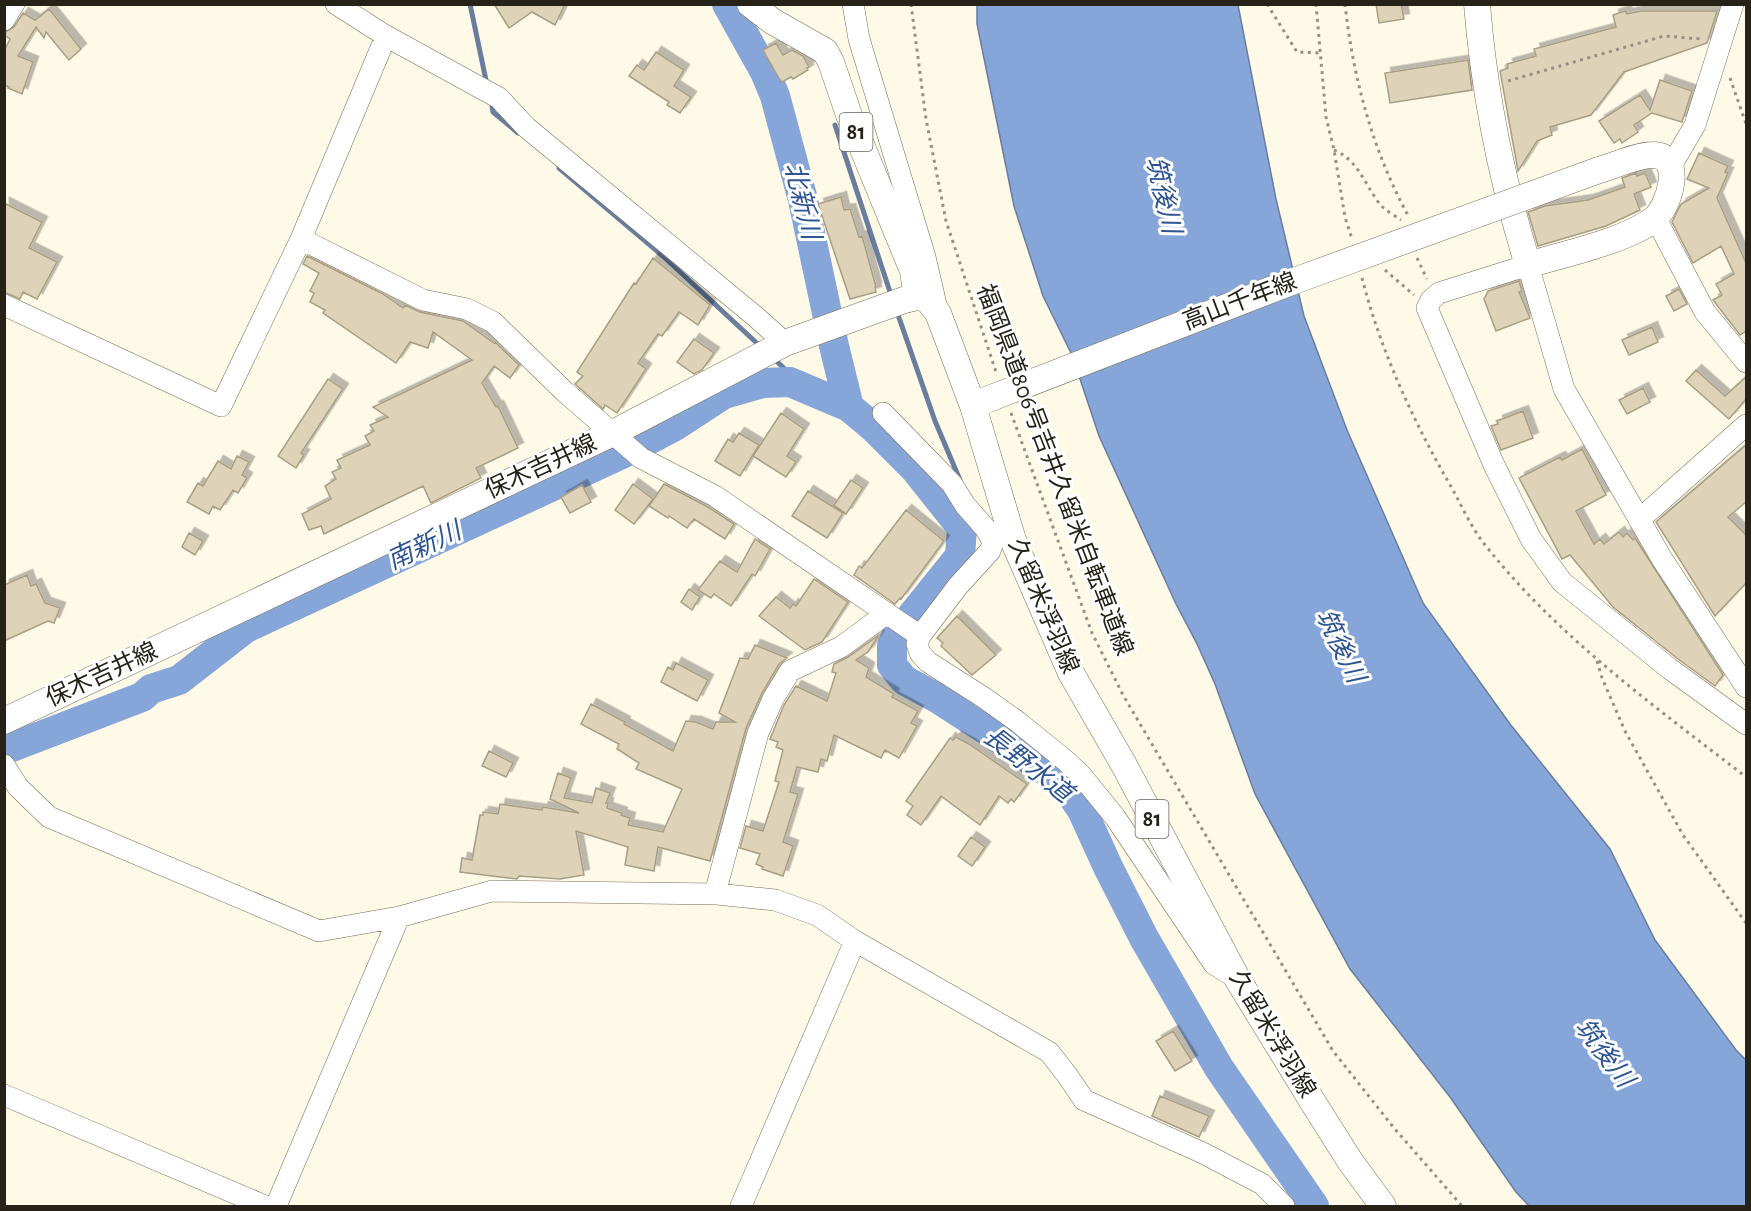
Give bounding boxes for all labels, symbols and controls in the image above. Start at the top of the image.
road number: 81 [840,113,872,151]
water label: 筑後川 [1142,154,1186,239]
water label: 北新川 [780,160,826,245]
street label: 高山千年線 [1179,267,1300,335]
street label: 福岡県道806号吉井久留米自転車道線 [972,280,1138,659]
street label: 保木吉井線 [481,429,600,503]
water label: 南新川 [383,516,468,574]
street label: 久留米浮羽線 [1004,534,1084,677]
water label: 筑後川 [1311,605,1371,689]
street label: 保木吉井線 [42,637,161,711]
water label: 長野水道 [979,722,1081,810]
road number: 81 [1136,800,1168,838]
street label: 久留米浮羽線 [1225,965,1321,1102]
water label: 筑後川 [1570,1013,1640,1094]

